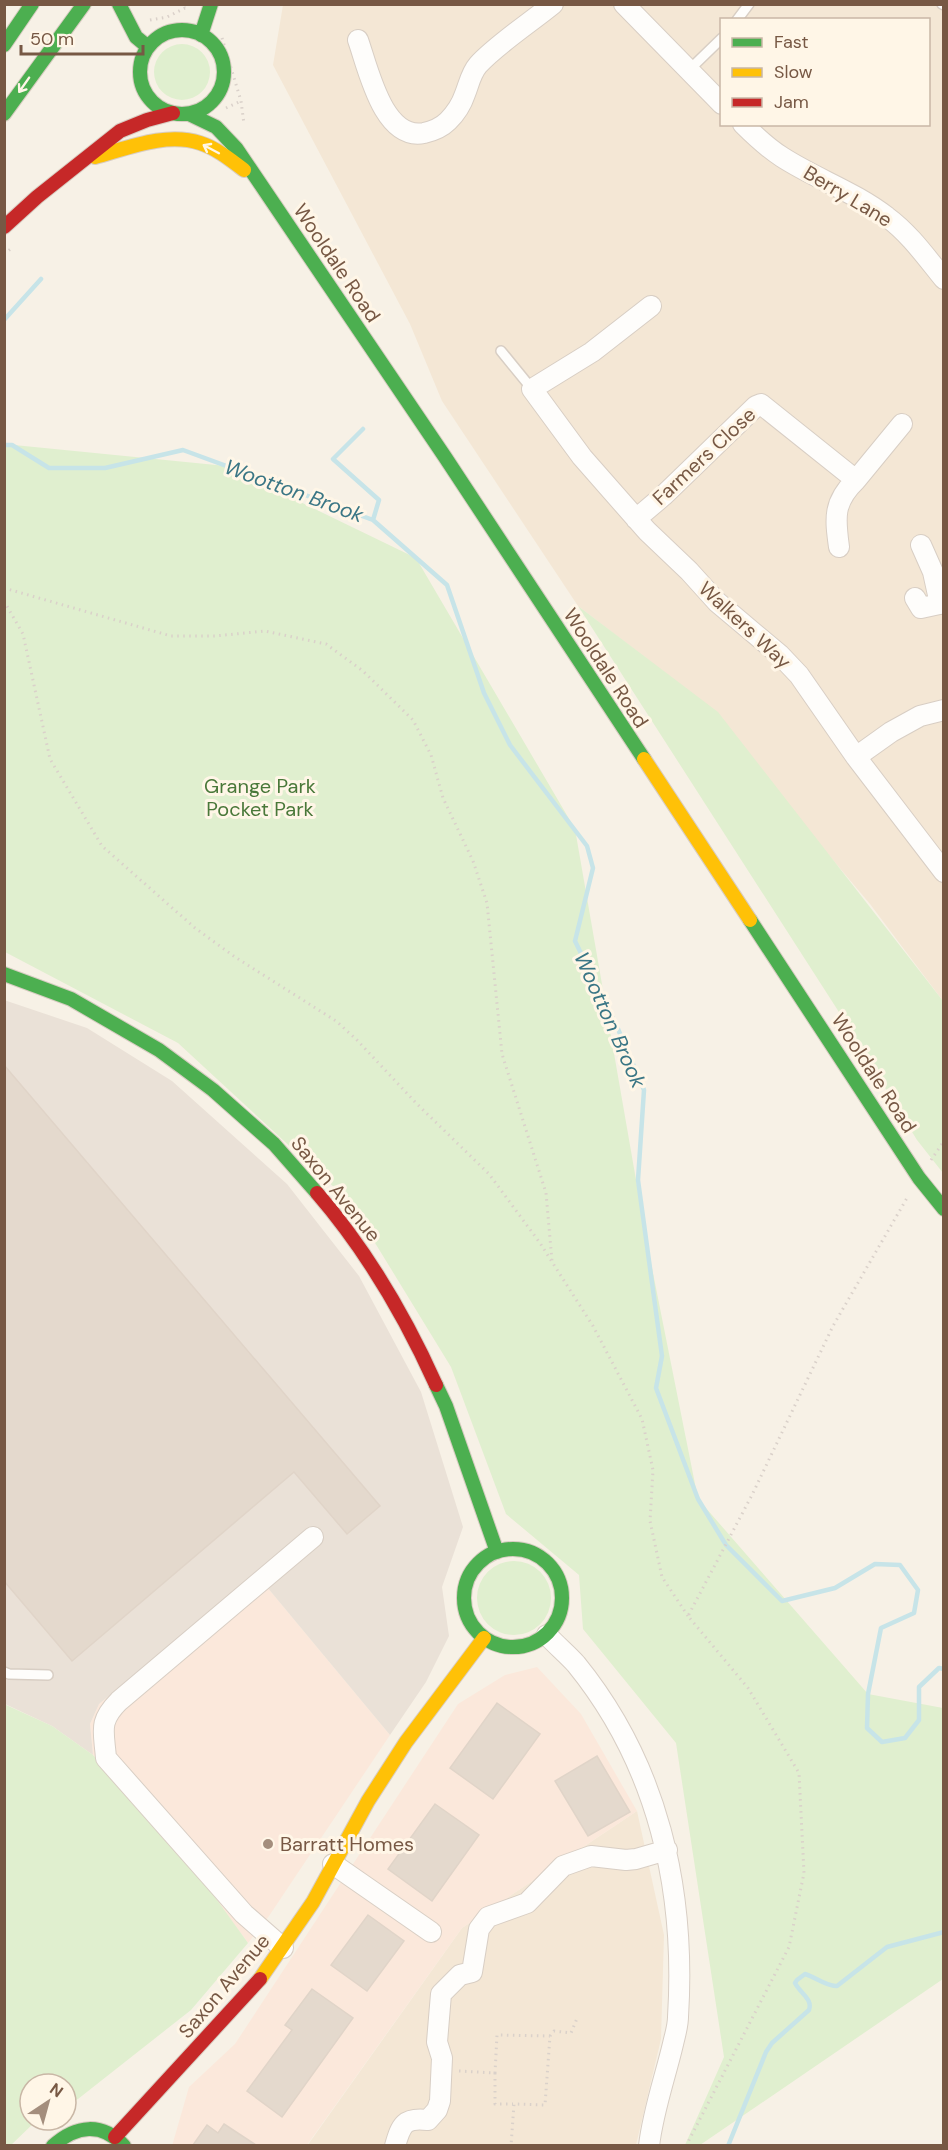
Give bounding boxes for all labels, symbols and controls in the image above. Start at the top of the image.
scale bar [21,18,142,56]
legend [720,18,930,126]
text: 50 m [30,27,74,51]
text: Fast [774,30,809,54]
text: Slow [774,60,813,84]
one-way arrow [18,77,30,93]
text: Jam [774,90,809,114]
one-way arrow [203,143,220,155]
street label: Berry Lane [799,159,897,233]
street label: Wooldale Road [288,199,386,327]
street label: Farmers Close [647,401,761,511]
water label: Wootton Brook [220,453,368,529]
street label: Walkers Way [693,575,797,675]
street label: Wooldale Road [558,603,654,733]
park label: Grange Park Pocket Park [204,773,316,822]
water label: Wootton Brook [567,947,653,1093]
street label: Wooldale Road [826,1008,922,1138]
street label: Saxon Avenue [285,1131,387,1247]
place label: Barratt Homes [280,1831,414,1857]
marker: Barratt Homes [261,1837,275,1851]
street label: Saxon Avenue [173,1928,275,2044]
north arrow [18,2072,78,2132]
text: N [46,2078,67,2102]

